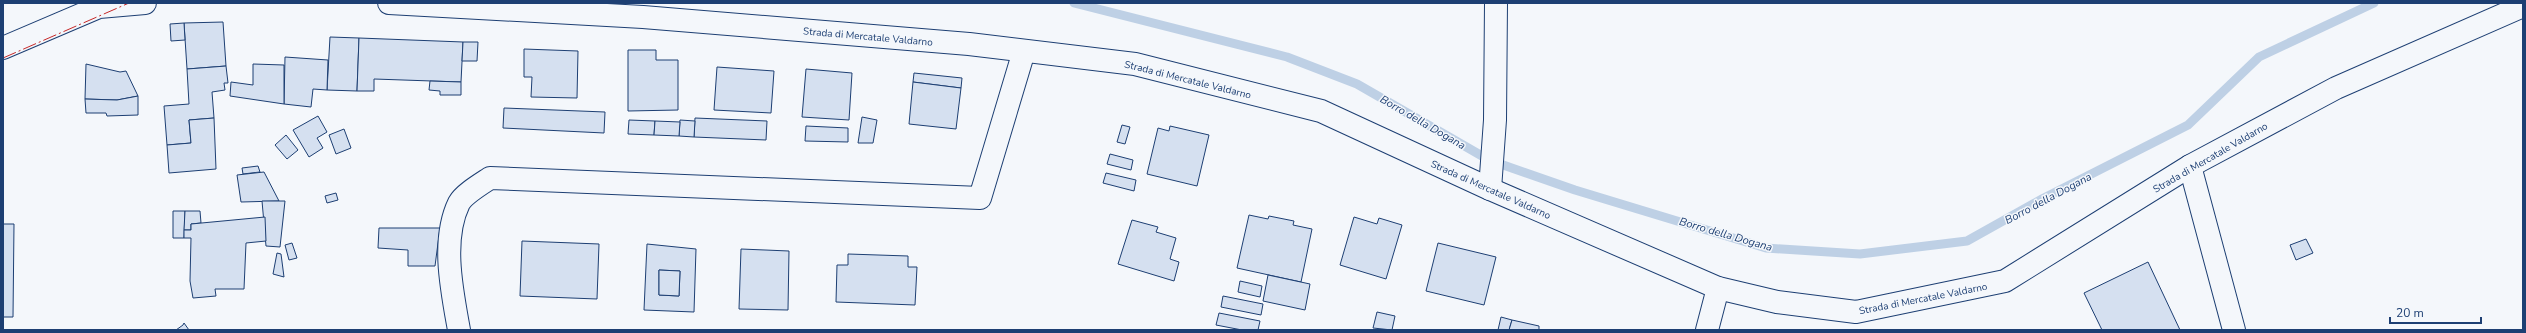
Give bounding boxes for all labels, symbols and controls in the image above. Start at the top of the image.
street label: Strada di Mercatale Valdarno [802,24,934,50]
street label: Strada di Mercatale Valdarno [1123,57,1253,103]
water label: Borro della Dogana [1377,92,1468,153]
street label: Strada di Mercatale Valdarno [2151,119,2271,196]
street label: Strada di Mercatale Valdarno [1428,157,1553,223]
water label: Borro della Dogana [2002,169,2094,228]
water label: Borro della Dogana [1677,214,1774,255]
street label: Strada di Mercatale Valdarno [1858,280,1989,318]
scale bar [2390,299,2481,325]
text: 20 m [2396,305,2424,321]

